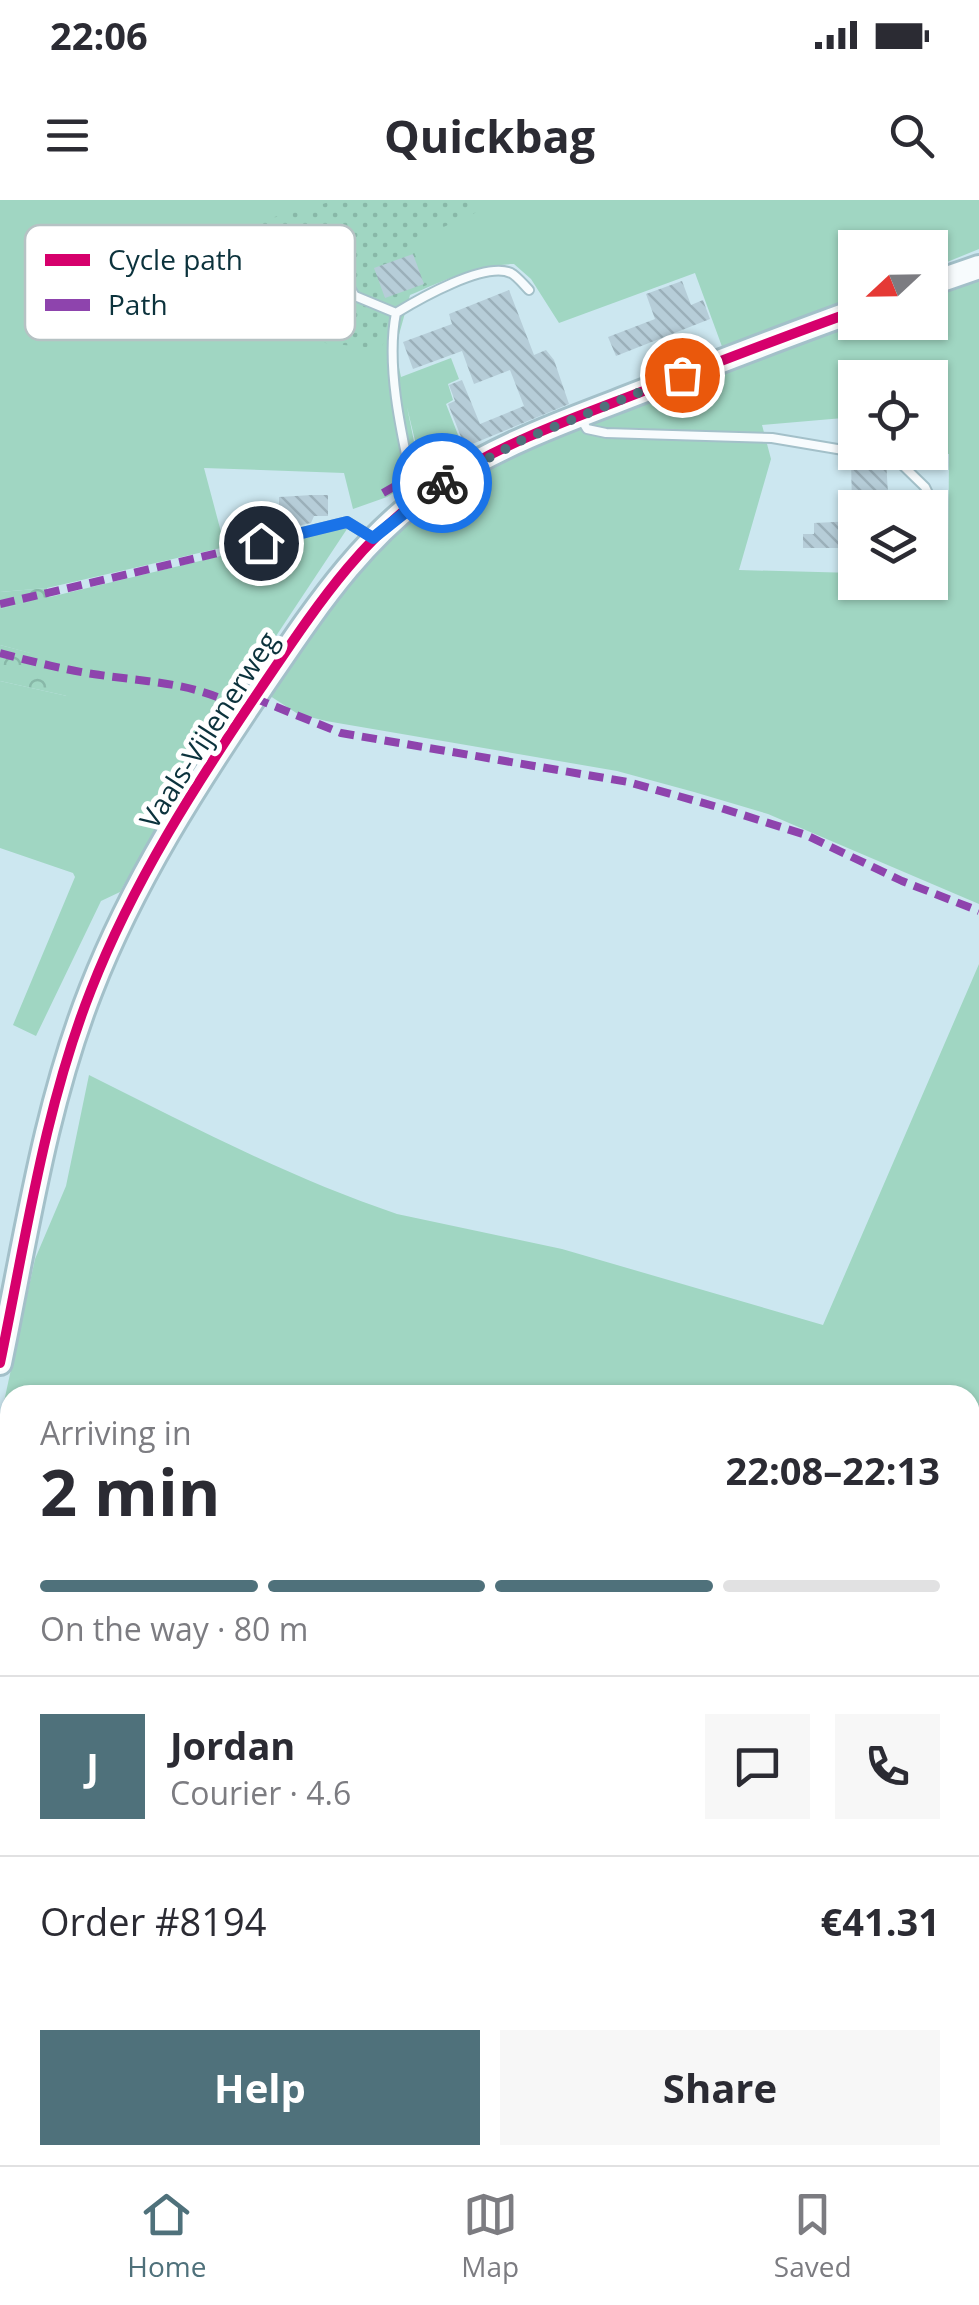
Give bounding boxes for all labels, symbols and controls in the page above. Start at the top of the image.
text: 22:06 [50,9,148,61]
text: Quickbag [384,105,595,166]
icon: menu [40,108,95,163]
icon: search [884,108,939,163]
legend [25,225,355,340]
north arrow [838,230,948,340]
map controls [838,230,948,600]
text: Cycle path [108,240,243,278]
text: Path [108,285,168,323]
pin [640,333,725,418]
icon: bag [655,348,710,403]
button: locate [838,360,948,470]
courier [392,433,492,533]
icon: bike [415,456,470,511]
button: layers [838,490,948,600]
pin [219,501,304,586]
icon: home [234,516,289,571]
street label: Vaals-Vijlenerweg [130,624,286,835]
text: Arriving in [40,1411,192,1454]
text: 22:08–22:13 [726,1444,940,1496]
text: 2 min [40,1447,220,1535]
text: On the way · 80 m [40,1607,308,1650]
button: chat [705,1714,810,1819]
button: phone [835,1714,940,1819]
text: Jordan [170,1719,295,1771]
text: J [86,1740,99,1792]
text: Courier · 4.6 [170,1771,351,1814]
text: Order #8194 [40,1895,267,1947]
text: €41.31 [821,1895,940,1947]
button: Help [40,2030,480,2145]
button: Share [500,2030,940,2145]
tab: Home [127,2187,207,2285]
tab: Map [461,2187,519,2285]
tab: Saved [774,2187,852,2285]

